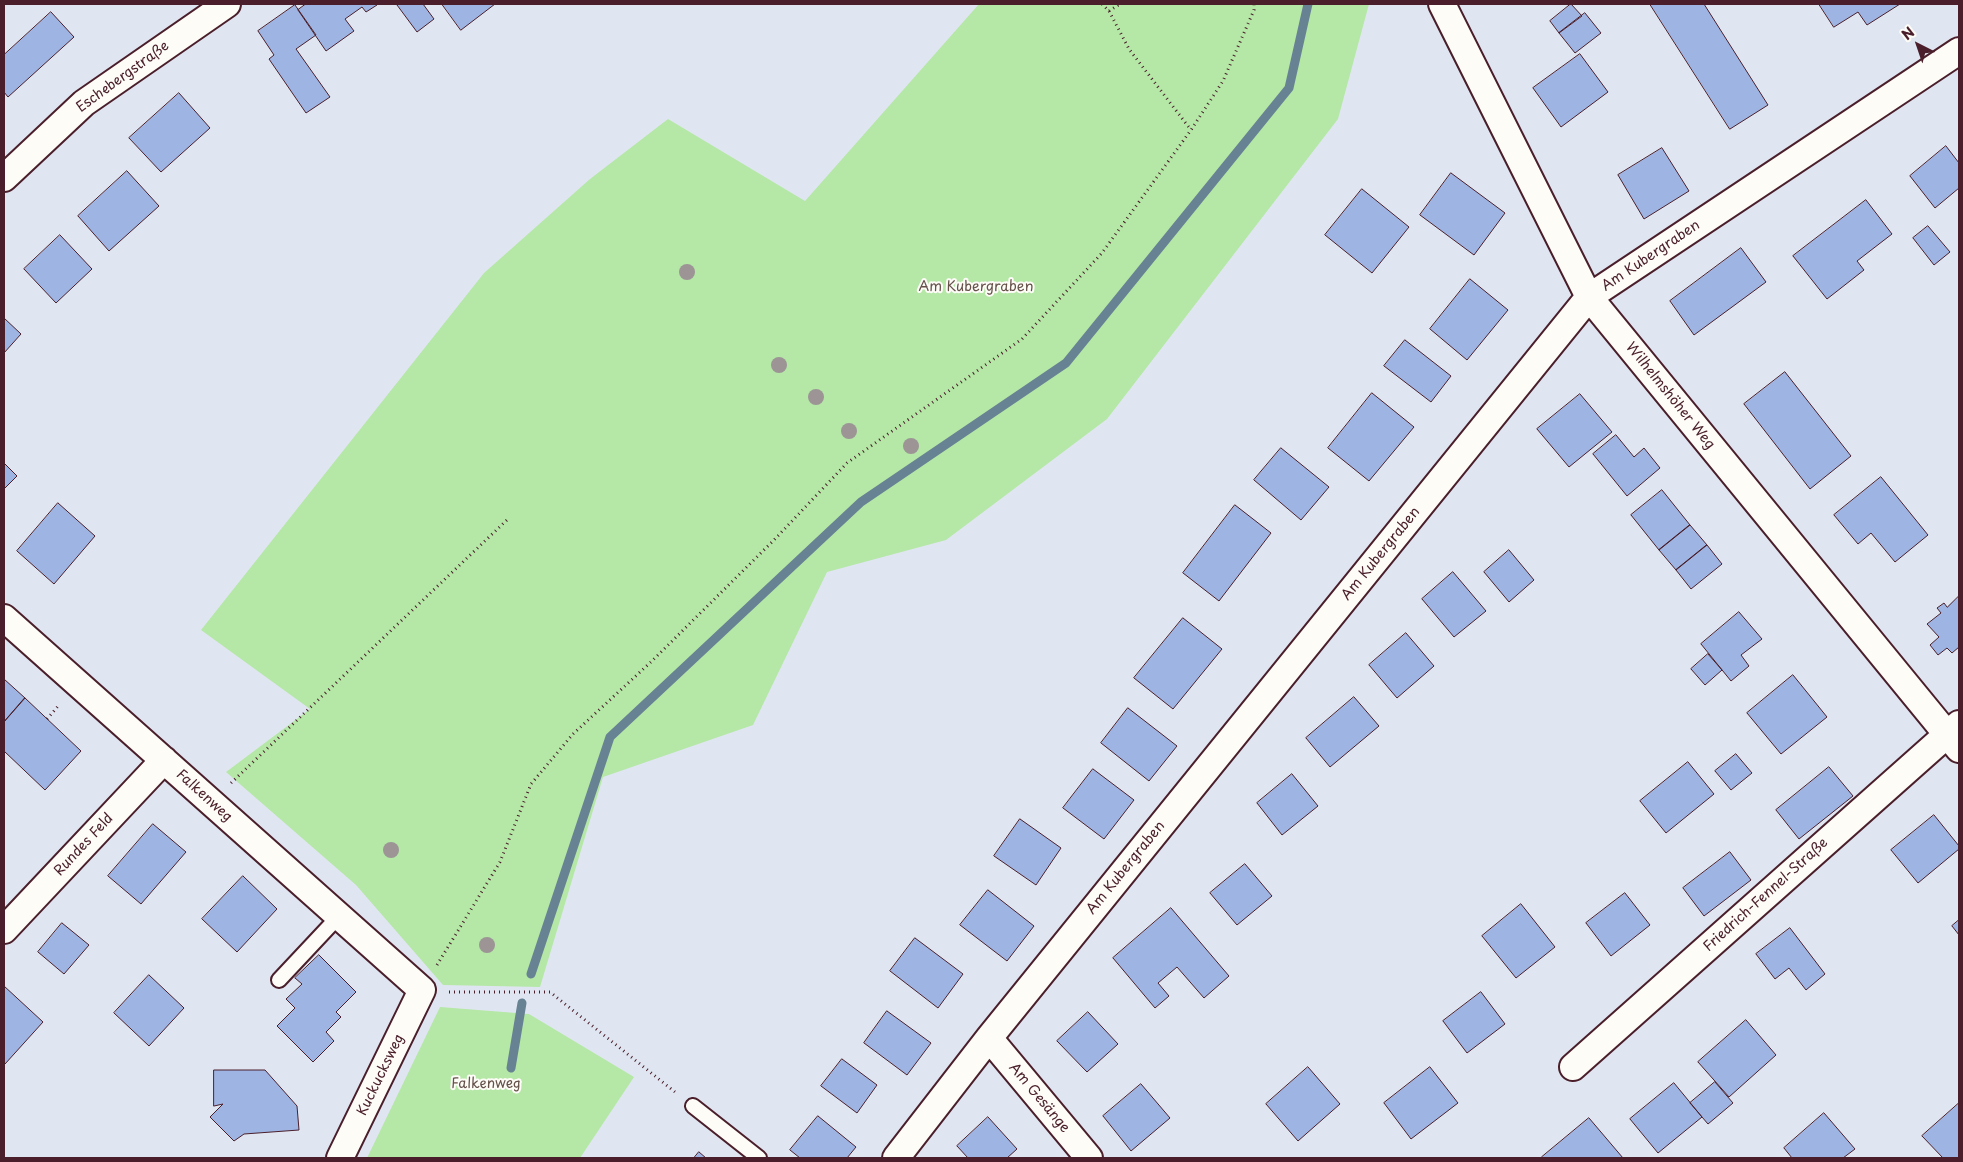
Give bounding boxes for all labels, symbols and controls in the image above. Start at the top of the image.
north arrow [1893,20,1943,70]
text: N [1897,22,1919,45]
street label: Eschebergstraße [74,38,172,116]
street label: Am Kubergraben [1599,217,1703,295]
park label: Am Kubergraben [918,279,1034,295]
street label: Wilhelmshöher Weg [1622,339,1718,453]
street label: Am Kubergraben [1338,504,1424,604]
street label: Falkenweg [172,766,236,826]
street label: Rundes Feld [51,810,117,880]
street label: Am Kubergraben [1083,818,1169,918]
street label: Friedrich-Fennel-Straße [1700,835,1832,955]
street label: Kuckucksweg [354,1031,408,1119]
street label: Am Gesänge [1005,1060,1073,1136]
park label: Falkenweg [451,1076,521,1092]

